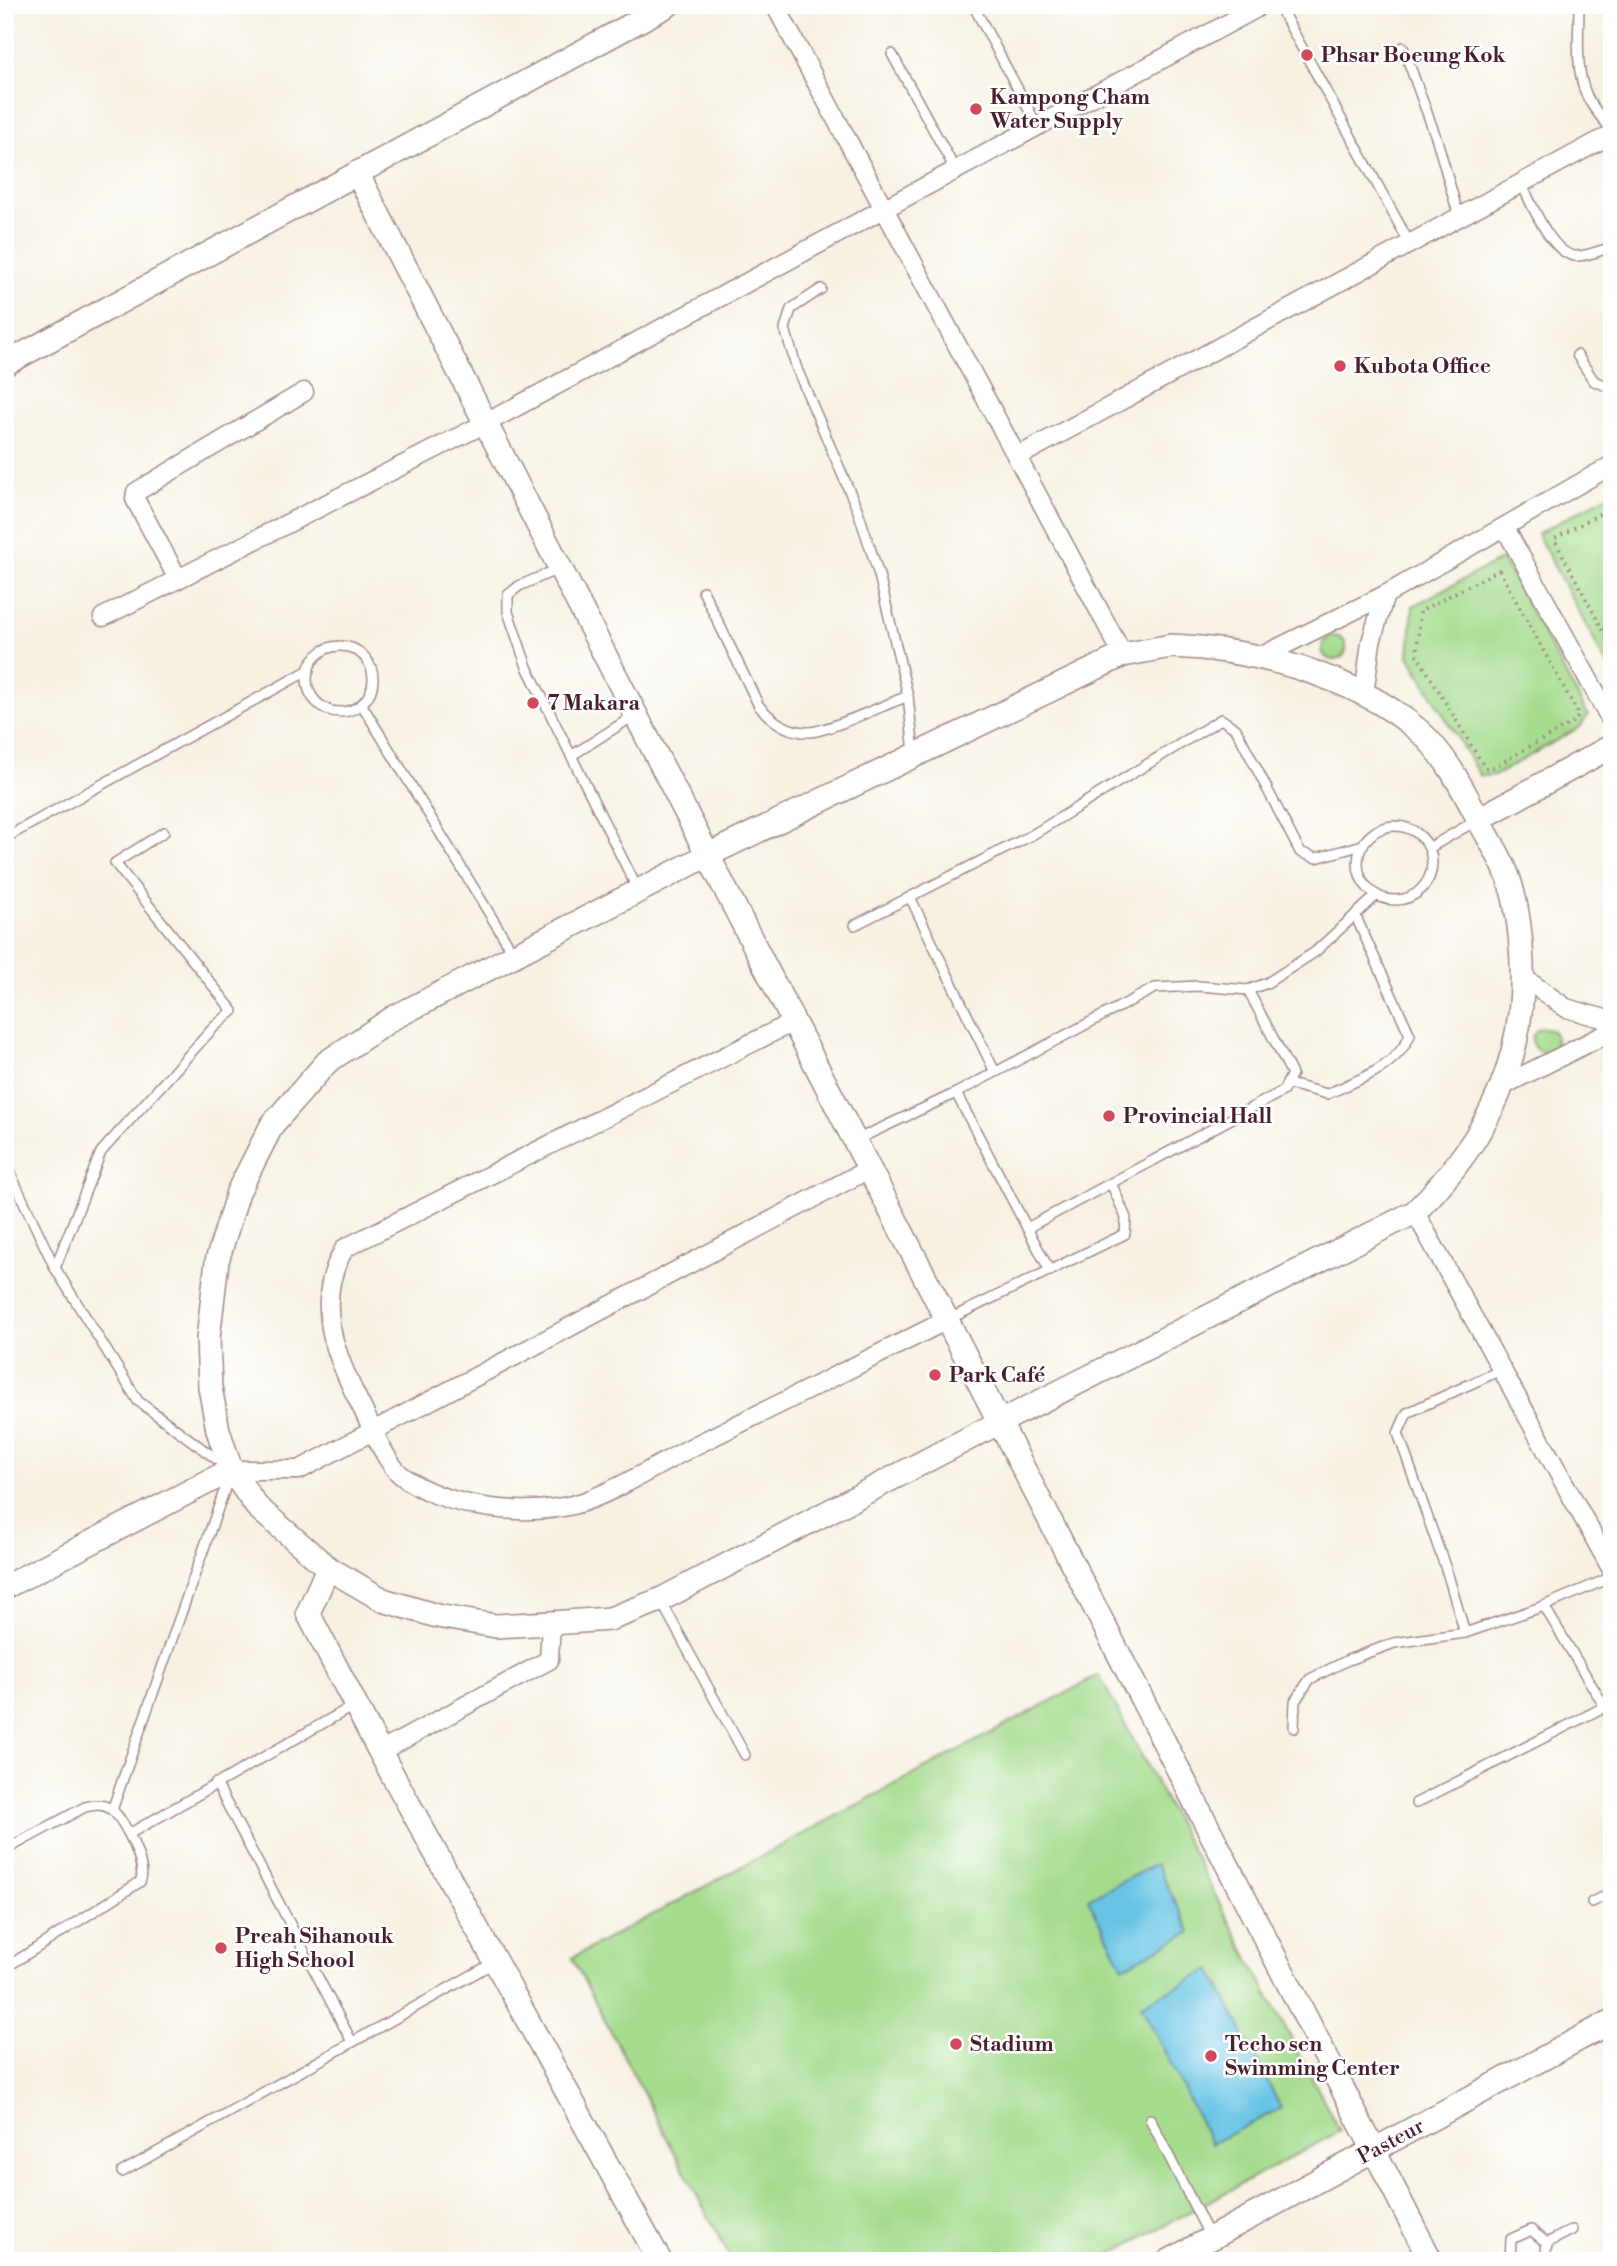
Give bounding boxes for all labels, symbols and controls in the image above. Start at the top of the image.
place label: Phsar Boeung Kok [1321,43,1507,69]
marker: Phsar Boeung Kok [1299,47,1315,63]
place label: Kampong Cham Water Supply [989,85,1150,135]
marker: Kampong Cham Water Supply [968,101,984,117]
place label: Kubota Office [1354,354,1491,380]
marker: Kubota Office [1332,358,1348,374]
place label: 7 Makara [547,691,641,717]
marker: 7 Makara [525,695,541,711]
place label: Provincial Hall [1123,1104,1272,1130]
marker: Provincial Hall [1101,1108,1117,1124]
place label: Park Café [949,1363,1045,1389]
marker: Park Café [927,1367,943,1383]
place label: Preah Sihanouk High School [235,1924,395,1974]
marker: Preah Sihanouk High School [213,1940,229,1956]
place label: Stadium [970,2032,1054,2058]
place label: Techo sen Swimming Center [1225,2032,1400,2082]
marker: Stadium [948,2036,964,2052]
marker: Techo sen Swimming Center [1203,2048,1219,2064]
street label: Pasteur [1353,2113,1429,2170]

